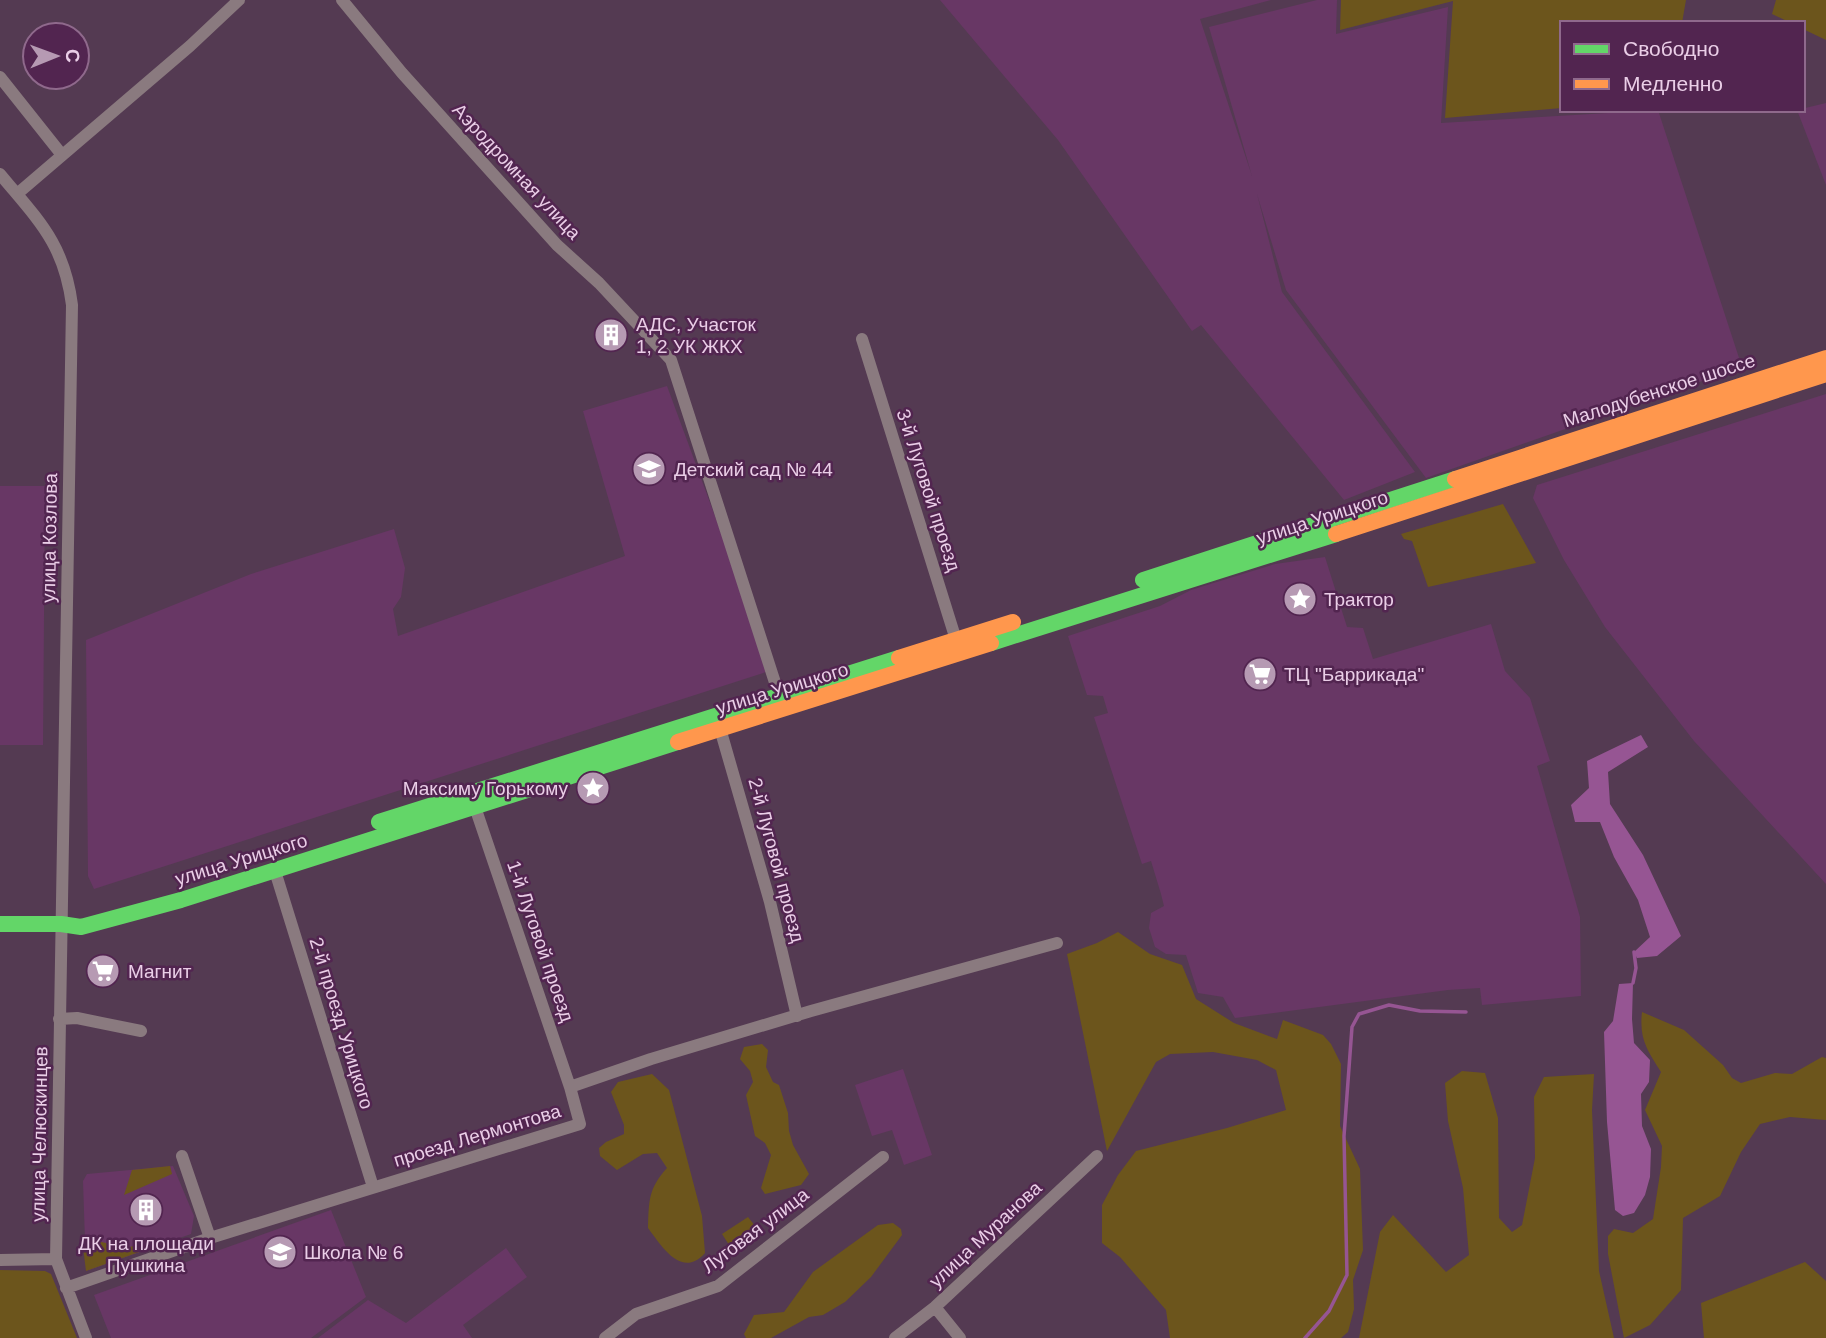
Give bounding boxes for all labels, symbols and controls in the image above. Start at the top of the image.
north arrow [21,21,91,91]
legend [1560,21,1805,112]
text: Свободно [1623,37,1720,60]
text: С [62,49,83,63]
text: Медленно [1623,72,1723,95]
street label: Аэродромная улица [448,99,585,244]
place label: АДС, Участок 1, 2 УК ЖКХ [636,314,757,357]
building icon: АДС, Участок 1, 2 УК ЖКХ [592,316,630,354]
street label: Малодубенское шоссе [1561,350,1758,431]
street label: 3-й Луговой проезд [892,406,965,574]
school or university icon: Детский сад № 44 [630,450,668,488]
place label: Детский сад № 44 [674,459,833,480]
street label: улица Козлова [38,473,61,603]
street label: улица Урицкого [1254,486,1391,549]
place icon: Трактор [1281,580,1319,618]
place label: Трактор [1324,589,1394,610]
supermarket icon: ТЦ "Баррикада" [1241,655,1279,693]
street label: улица Урицкого [714,658,851,719]
place label: ТЦ "Баррикада" [1284,664,1424,685]
place icon: Максиму Горькому [574,769,612,807]
street label: 2-й Луговой проезд [744,776,809,945]
place label: Максиму Горькому [403,778,568,799]
street label: улица Урицкого [173,829,310,890]
street label: 1-й Луговой проезд [503,858,578,1025]
street label: 2-й проезд Урицкого [305,935,378,1112]
supermarket icon: Магнит [84,952,122,990]
place label: Магнит [128,961,192,982]
street label: улица Челюскинцев [27,1046,52,1222]
street label: проезд Лермонтова [391,1100,564,1171]
street label: улица Муранова [925,1177,1046,1292]
street label: Луговая улица [698,1183,813,1277]
building icon: ДК на площади Пушкина [127,1191,165,1229]
place label: ДК на площади Пушкина [78,1233,214,1276]
school or university icon: Школа № 6 [261,1233,299,1271]
place label: Школа № 6 [304,1242,403,1263]

